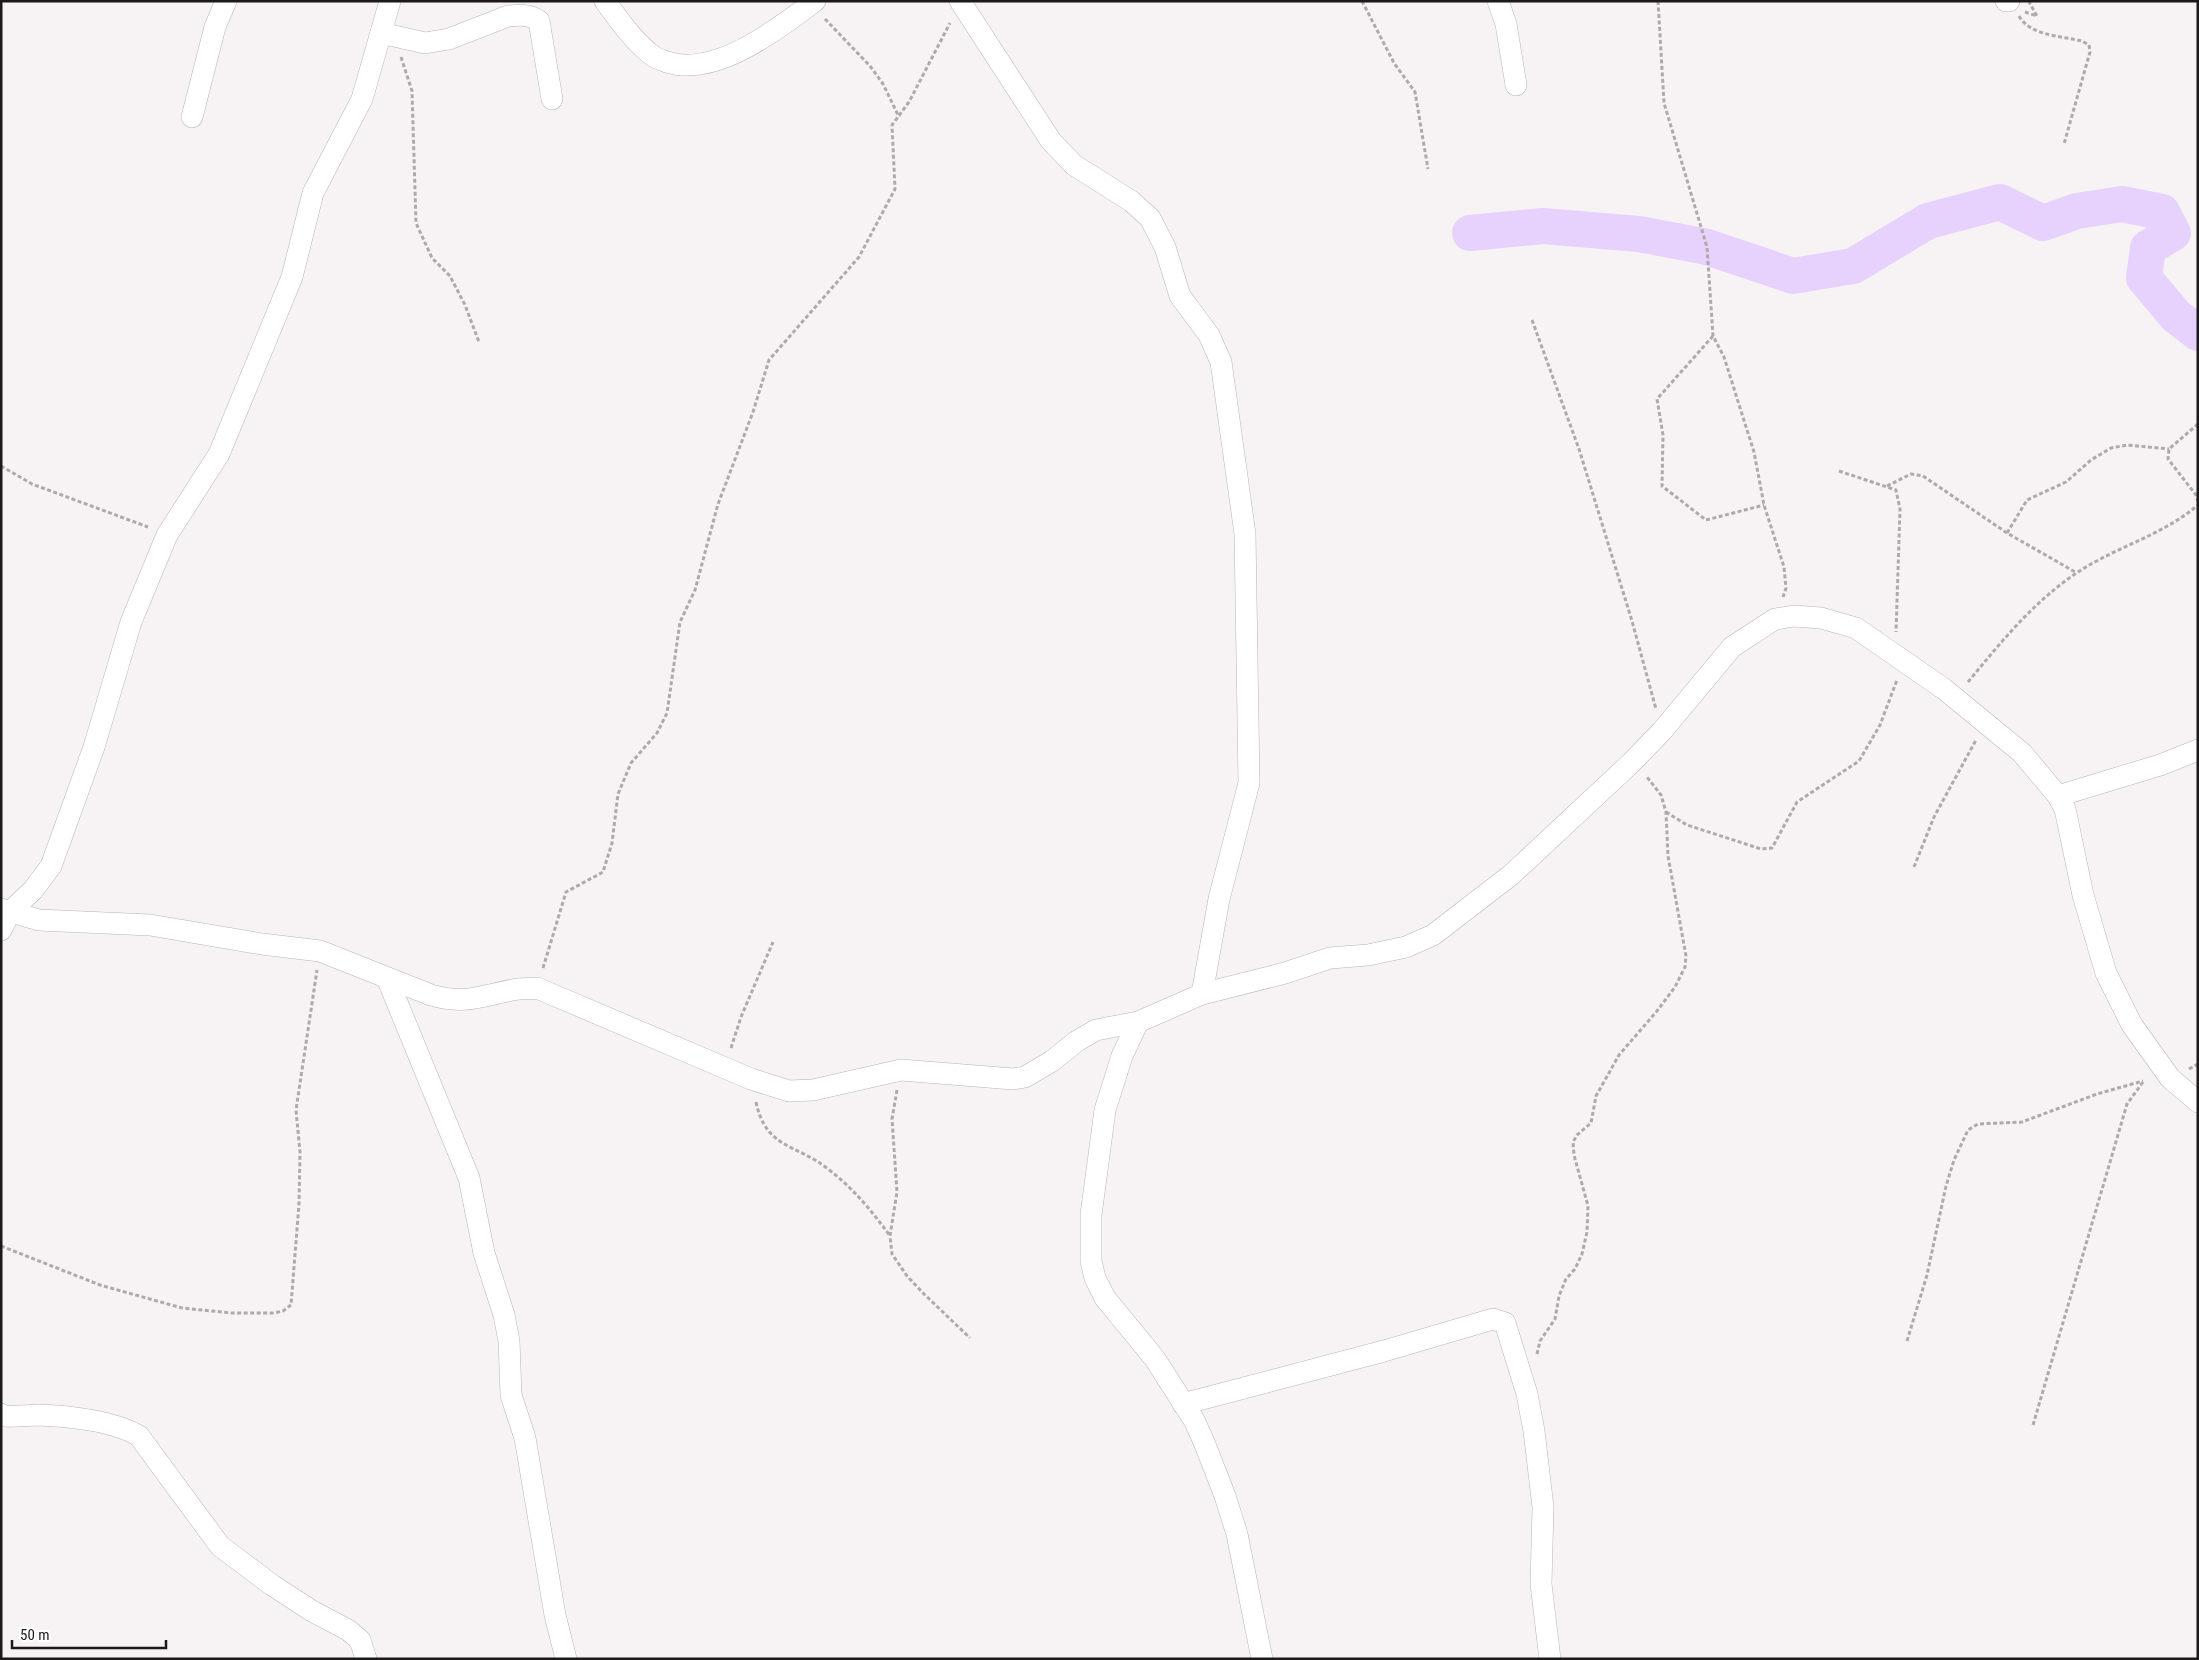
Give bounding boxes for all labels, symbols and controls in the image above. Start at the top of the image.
scale bar [12,1618,166,1650]
text: 50 m [20,1626,50,1644]

